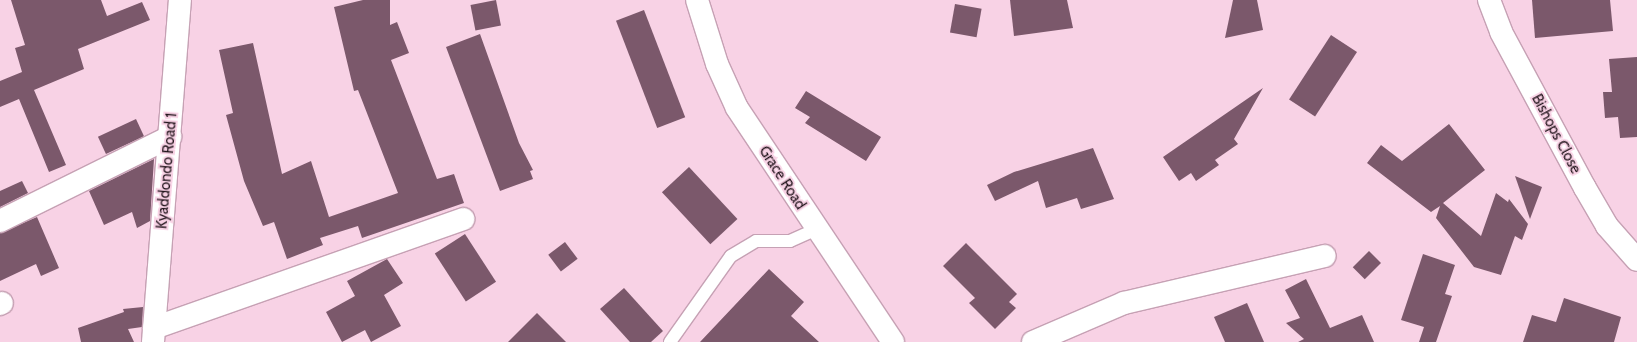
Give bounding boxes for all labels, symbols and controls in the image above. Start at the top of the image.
street label: Bishops Close [1528,91,1584,177]
street label: Kyaddondo Road 1 [153,112,181,230]
street label: Grace Road [755,143,809,213]

